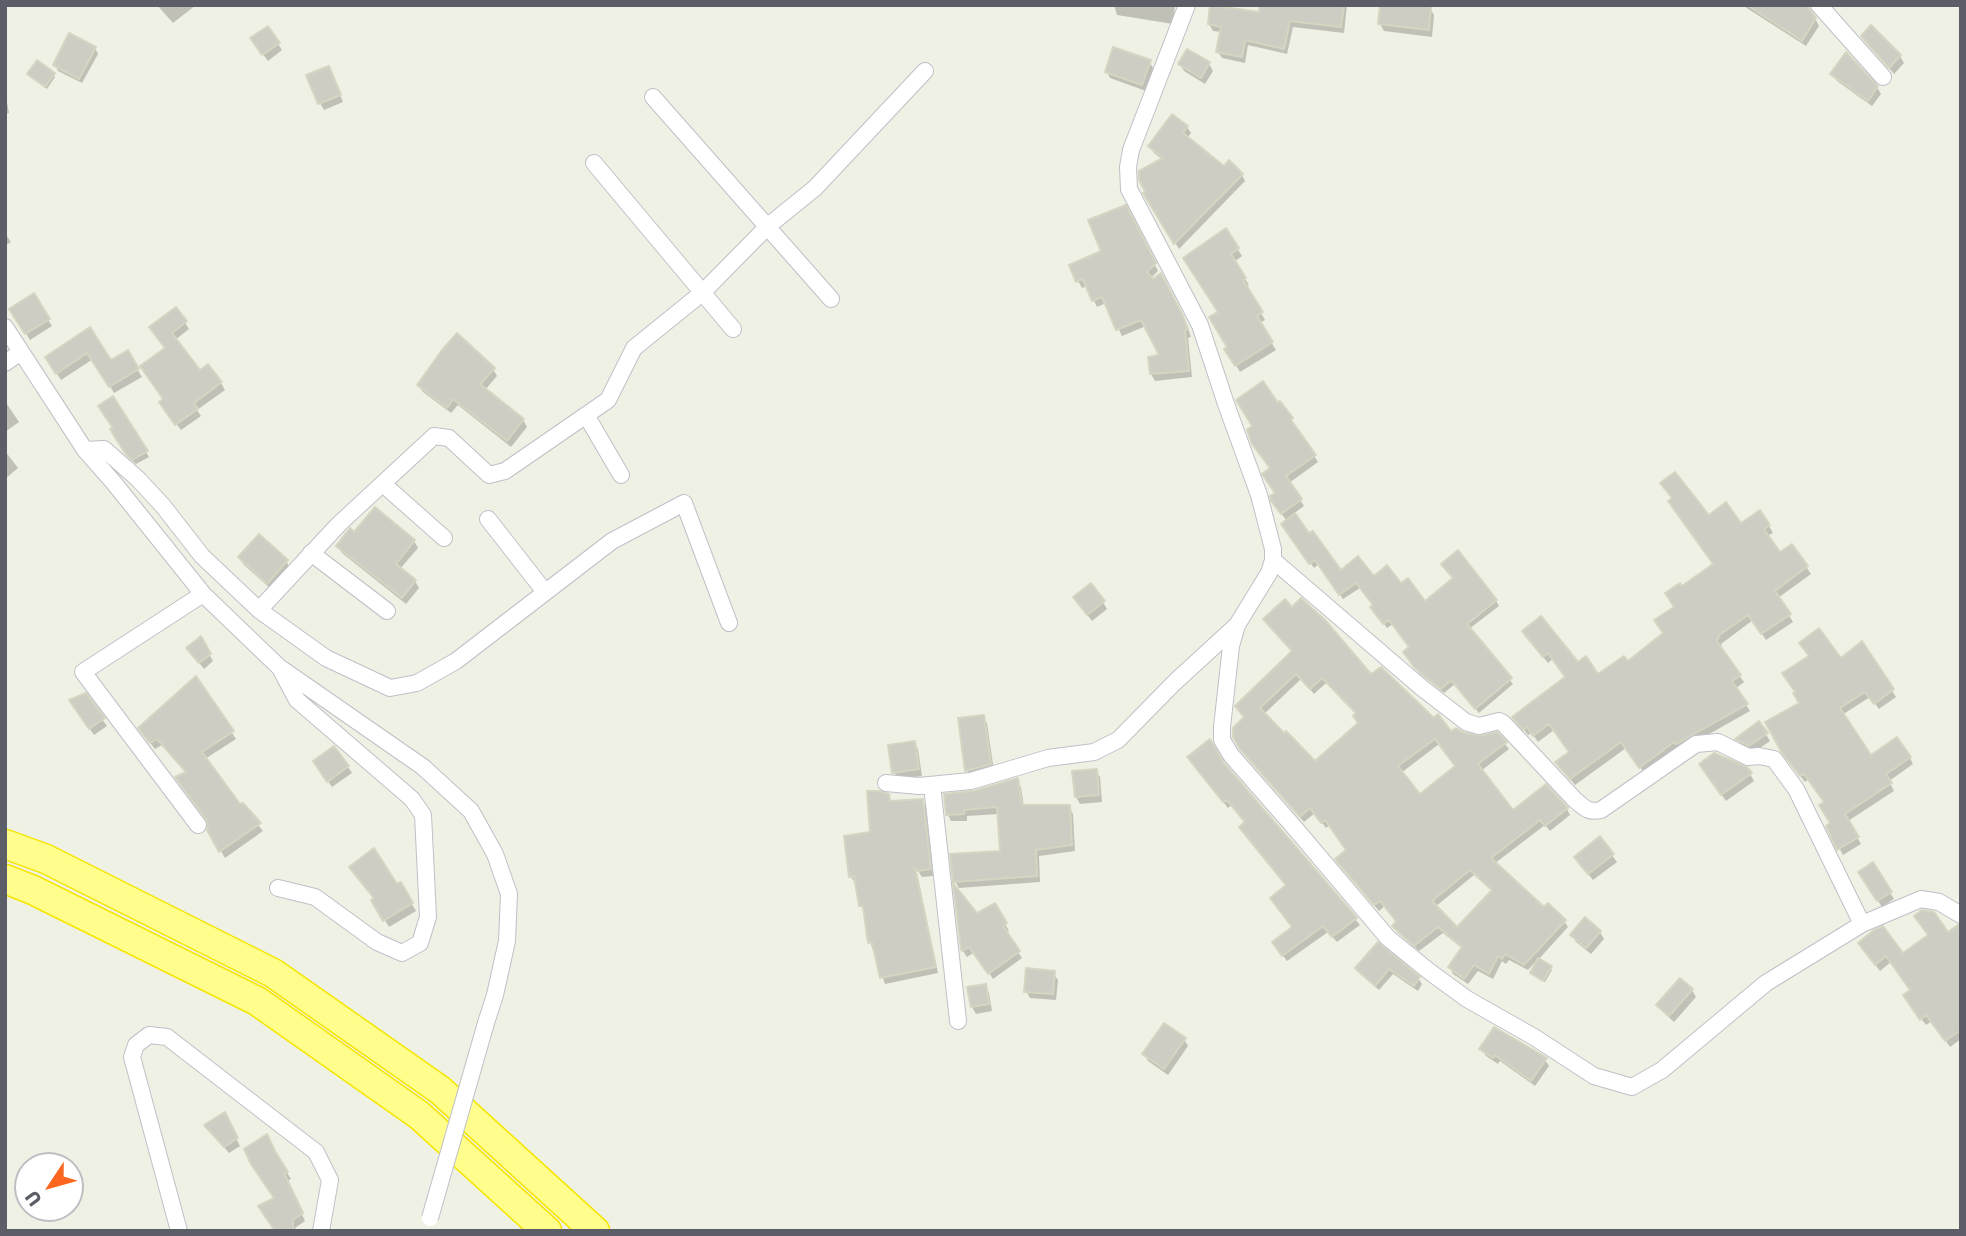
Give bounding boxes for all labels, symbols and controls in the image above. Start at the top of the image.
north arrow [14,1152,84,1222]
text: U [18,1185,48,1212]

